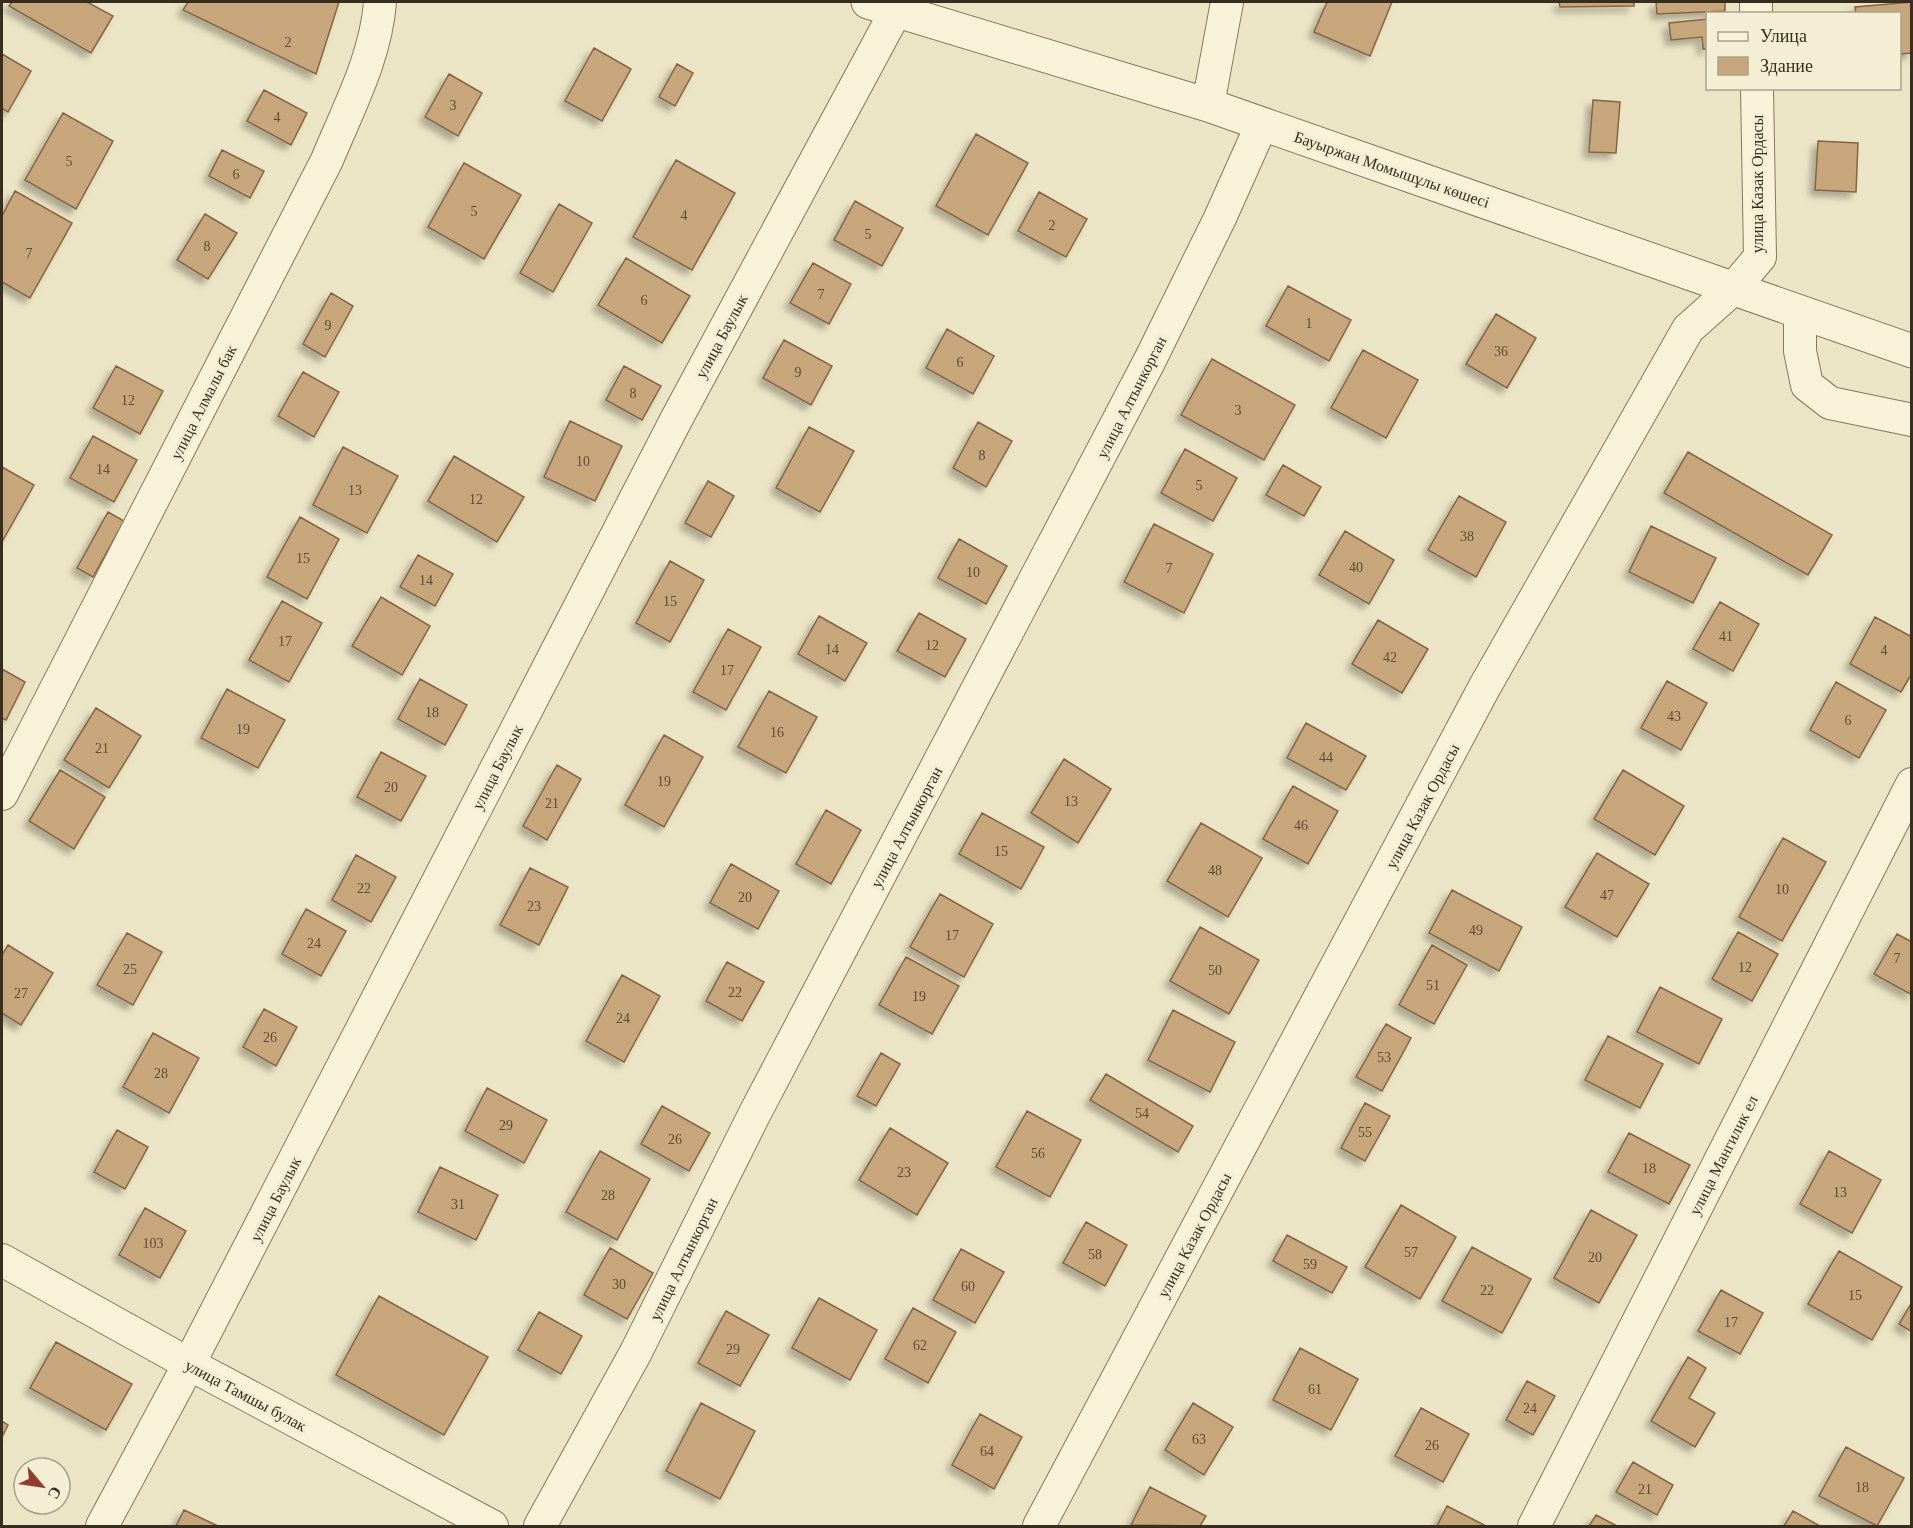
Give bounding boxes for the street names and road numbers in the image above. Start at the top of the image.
street label: улица Казак Ордасы [1749,114,1767,253]
street label: Бауыржан Момышұлы көшесі [1292,128,1492,212]
street label: улица Баулык [692,291,752,382]
street label: улица Алтынкорган [1093,333,1171,461]
street label: улица Алмалы бак [167,342,241,463]
street label: улица Баулык [469,722,527,813]
street label: улица Казак Ордасы [1382,741,1464,872]
street label: улица Алтынкорган [867,763,947,891]
street label: улица Мангилик ел [1686,1093,1762,1218]
street label: улица Баулык [247,1154,305,1245]
street label: улица Казак Ордасы [1154,1170,1236,1301]
street label: улица Алтынкорган [646,1195,722,1324]
street label: улица Тамшы булак [182,1356,309,1436]

